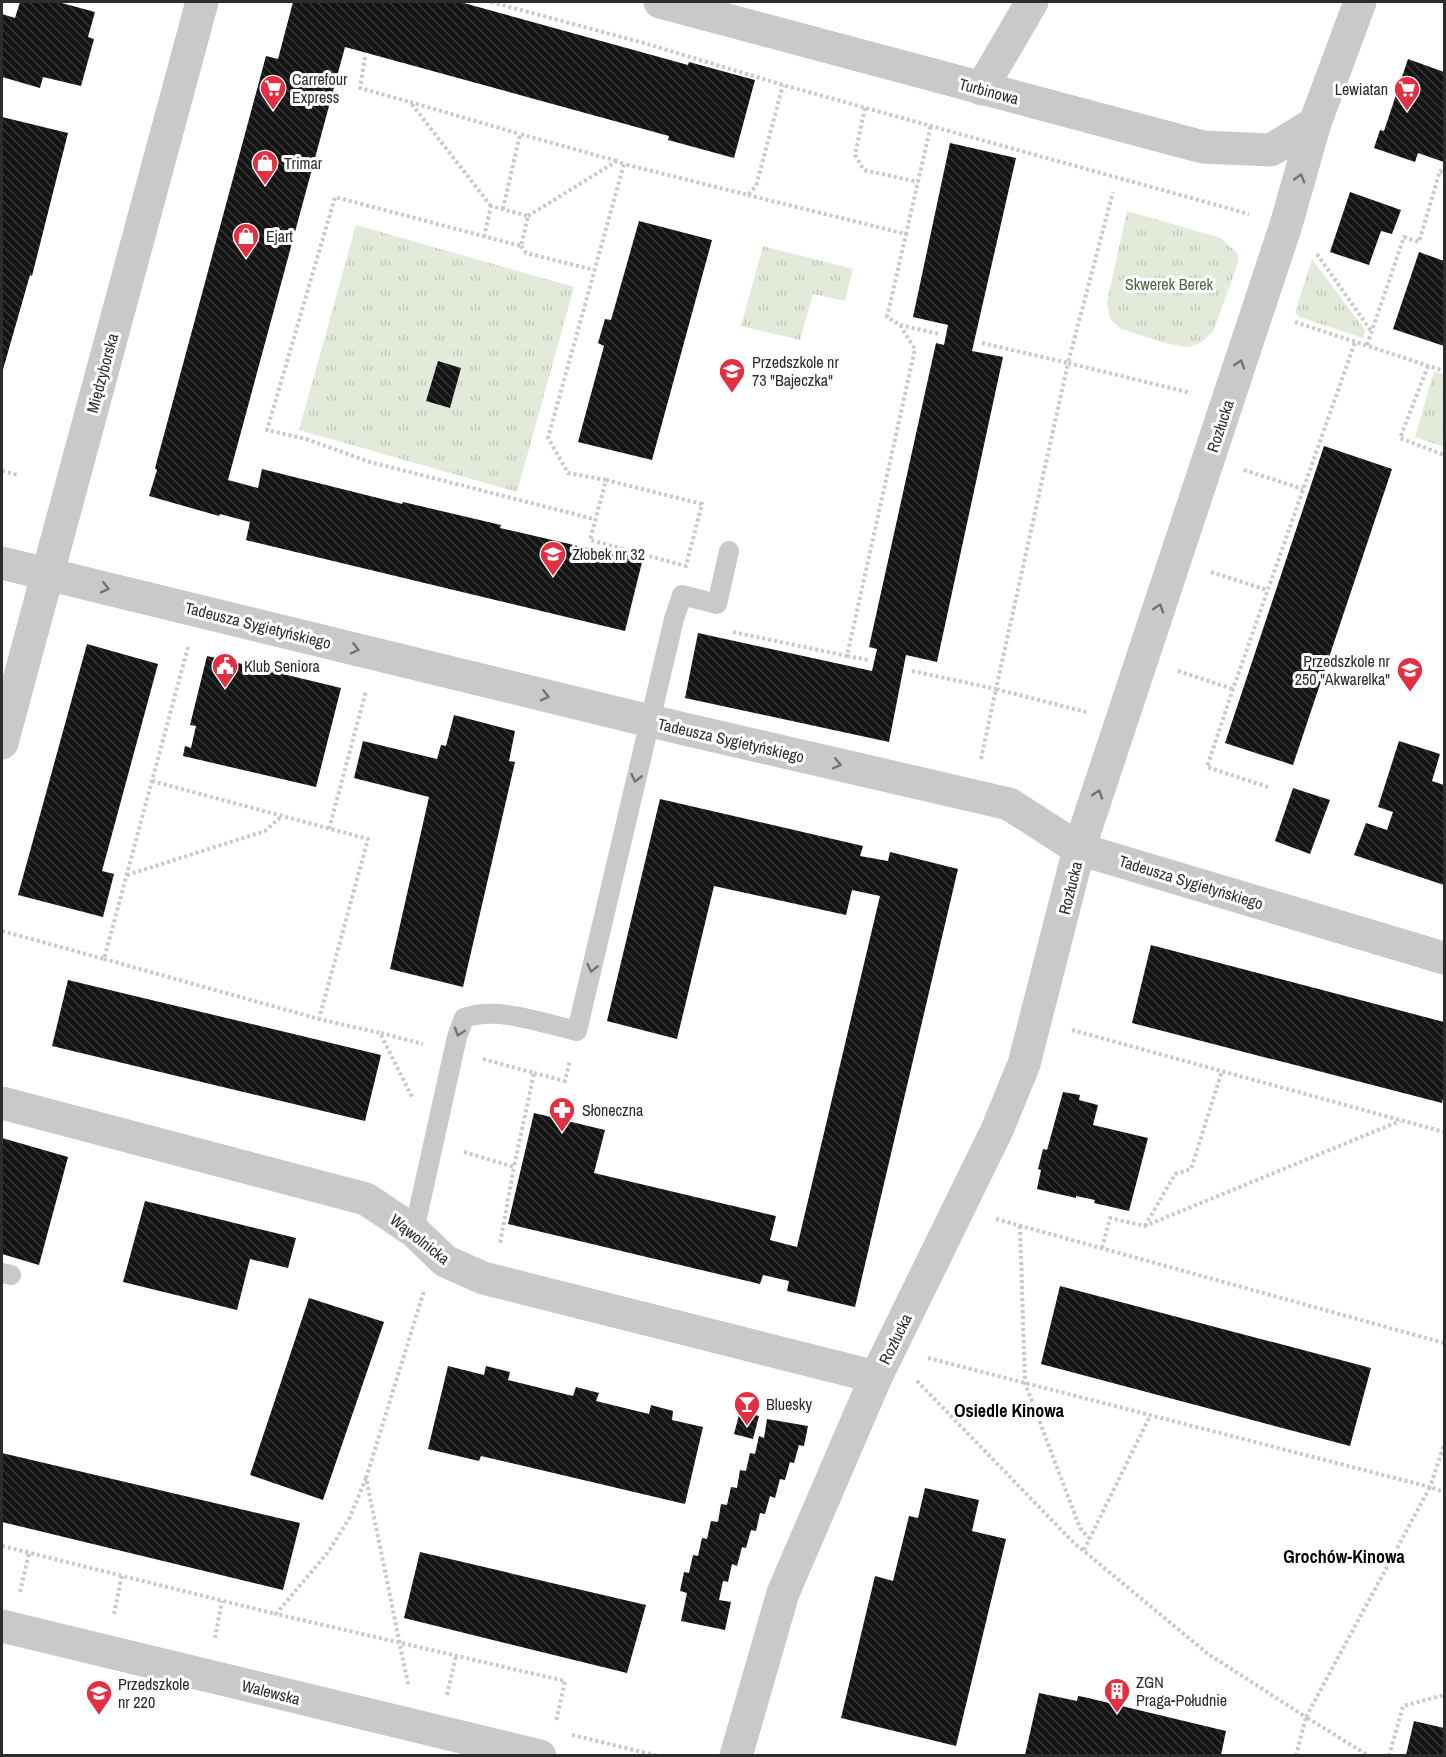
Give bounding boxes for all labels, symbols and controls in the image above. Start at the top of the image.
place label: Carrefour Express [292,68,348,108]
street label: Turbinowa [957,72,1022,110]
supermarket icon: Carrefour Express [258,73,288,111]
supermarket icon: Lewiatan [1392,74,1422,112]
place label: Lewiatan [1335,78,1388,100]
shop icon: Trimar [250,148,280,186]
place label: Trimar [284,152,323,174]
one-way arrow [1292,173,1305,183]
shop icon: Ejart [231,221,261,259]
place label: Ejart [266,225,293,247]
park label: Skwerek Berek [1125,273,1214,295]
street label: Międzyborska [81,330,123,415]
place label: Przedszkole nr 73 "Bajeczka" [752,351,839,391]
school or university icon: Przedszkole nr 73 "Bajeczka" [717,356,747,394]
one-way arrow [1233,359,1246,370]
street label: Rozłucka [1201,396,1239,455]
school or university icon: Żłobek nr 32 [538,539,568,577]
place label: Żłobek nr 32 [572,543,645,565]
one-way arrow [99,580,109,593]
street label: Tadeusza Sygietyńskiego [183,596,333,654]
one-way arrow [1152,604,1164,614]
one-way arrow [350,642,360,655]
place label: Przedszkole nr 250 "Akwarelka" [1295,650,1391,690]
public building icon: Klub Seniora [210,651,240,689]
place label: Klub Seniora [244,655,321,677]
school or university icon: Przedszkole nr 250 "Akwarelka" [1395,655,1425,693]
one-way arrow [539,688,549,701]
street label: Tadeusza Sygietyńskiego [656,712,806,768]
one-way arrow [831,757,841,770]
one-way arrow [631,773,644,783]
one-way arrow [1090,789,1103,800]
street label: Tadeusza Sygietyńskiego [1116,850,1266,914]
street label: Rozłucka [1053,858,1087,917]
one-way arrow [586,963,599,973]
one-way arrow [454,1026,466,1037]
pharmacy icon: Słoneczna [547,1095,577,1133]
place label: Słoneczna [582,1099,644,1121]
street label: Wąwolnicka [386,1209,455,1270]
street label: Rozłucka [873,1309,917,1368]
bar icon: Bluesky [732,1389,762,1427]
place label: Bluesky [766,1393,812,1415]
district label: Osiedle Kinowa [954,1398,1065,1423]
district label: Grochów-Kinowa [1283,1544,1405,1569]
place label: ZGN Praga-Południe [1136,1671,1227,1711]
place label: Przedszkole nr 220 [118,1673,189,1713]
street label: Walewska [240,1674,303,1710]
building icon: ZGN Praga-Południe [1102,1676,1132,1714]
school or university icon: Przedszkole nr 220 [84,1678,114,1716]

